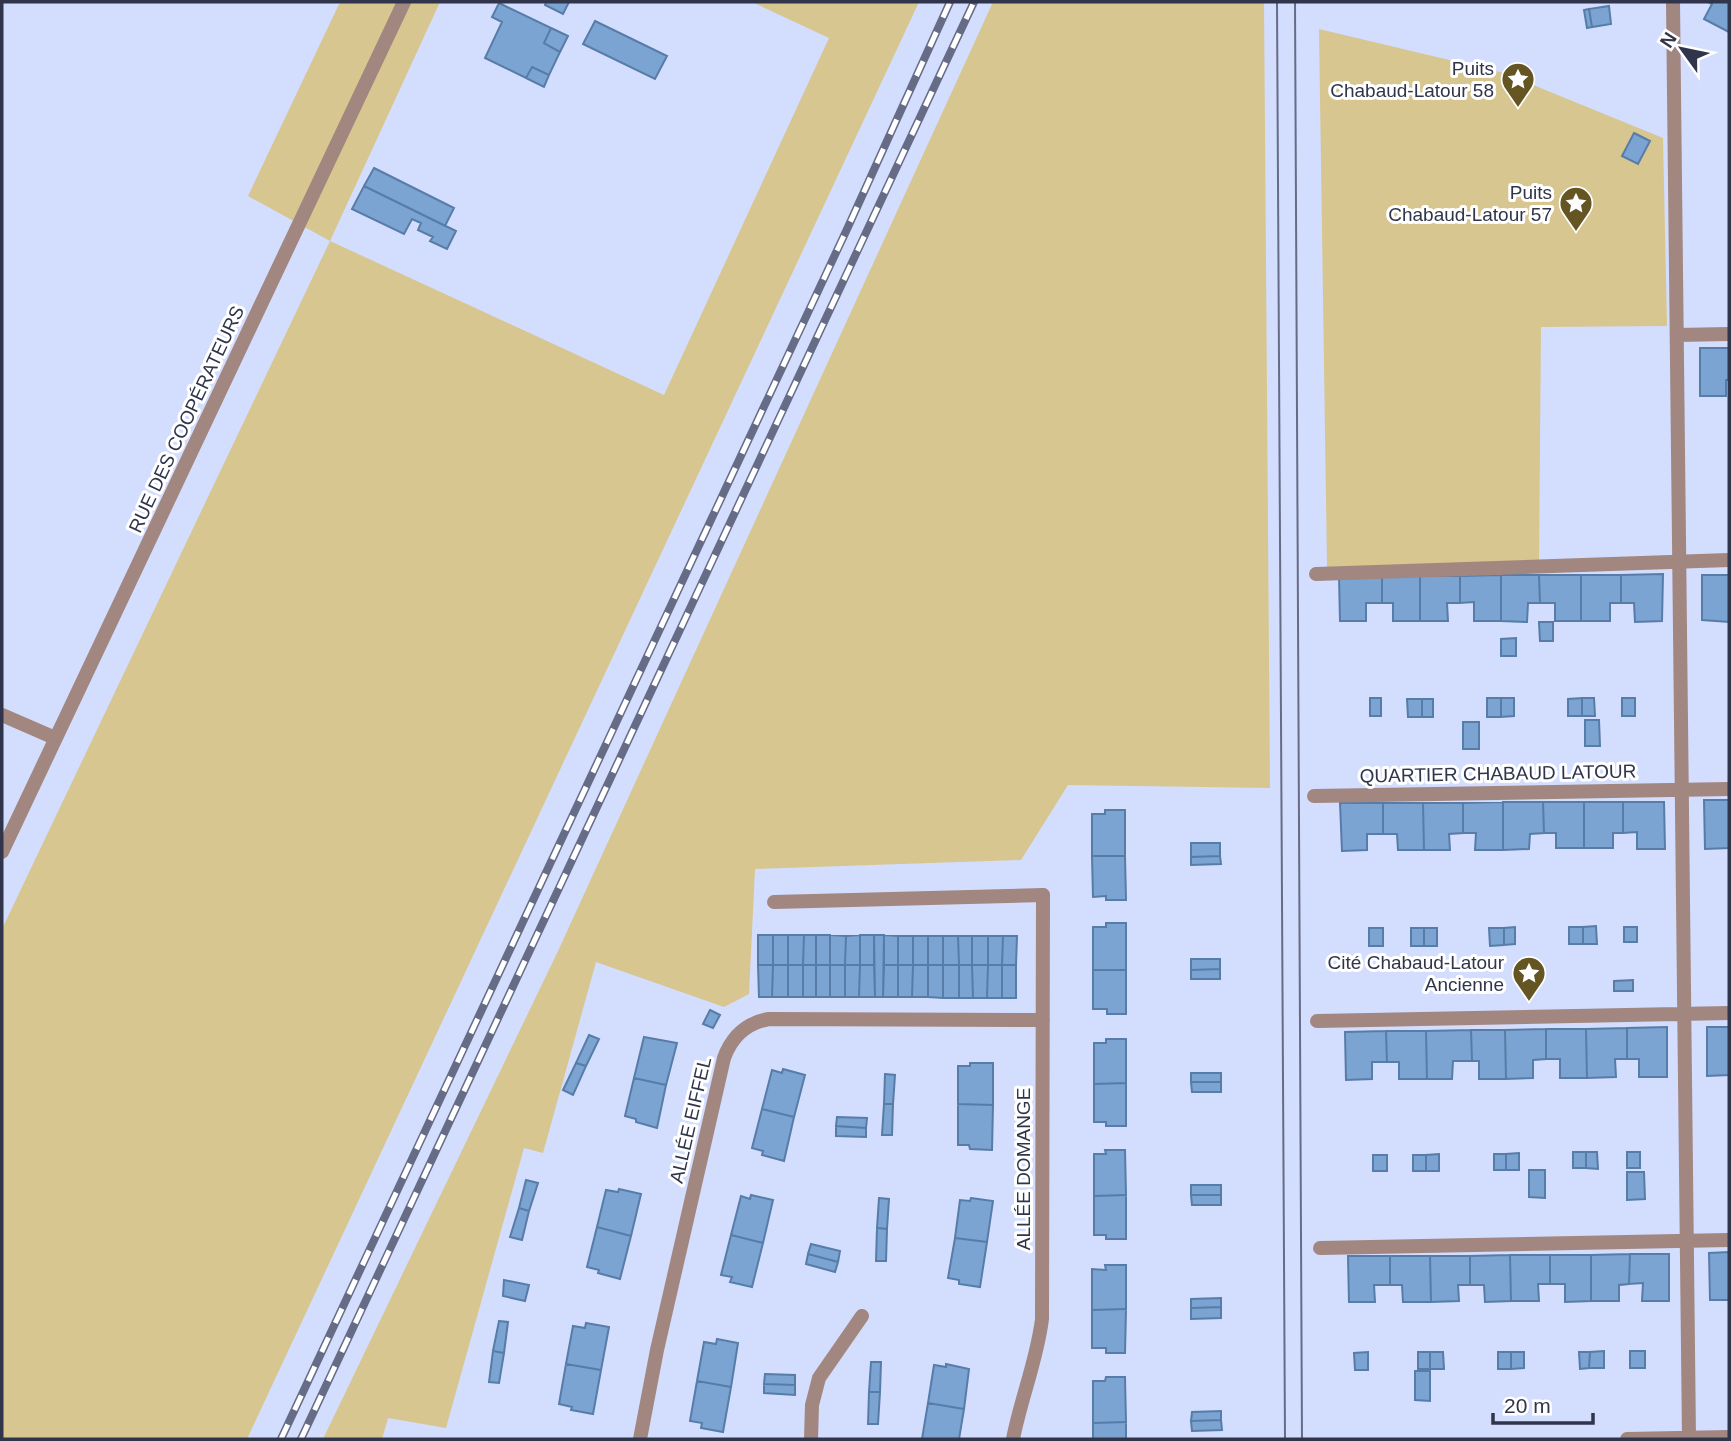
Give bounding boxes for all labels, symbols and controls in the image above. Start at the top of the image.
north arrow [1647,14,1717,84]
text: N [1656,29,1681,51]
place label: Puits Chabaud-Latour 58 [1330,58,1494,101]
place icon: Puits Chabaud-Latour 58 [1499,60,1537,109]
place label: Puits Chabaud-Latour 57 [1388,182,1552,225]
place icon: Puits Chabaud-Latour 57 [1557,184,1595,233]
street label: RUE DES COOPÉRATEURS [125,303,248,536]
street label: QUARTIER CHABAUD LATOUR [1360,761,1636,786]
place label: Cité Chabaud-Latour Ancienne [1328,952,1505,995]
place icon: Cité Chabaud-Latour Ancienne [1510,954,1548,1003]
street label: ALLÉE EIFFEL [666,1055,715,1185]
street label: ALLÉE DOMANGE [1013,1088,1034,1250]
scale bar [1493,1382,1593,1426]
text: 20 m [1504,1394,1551,1417]

